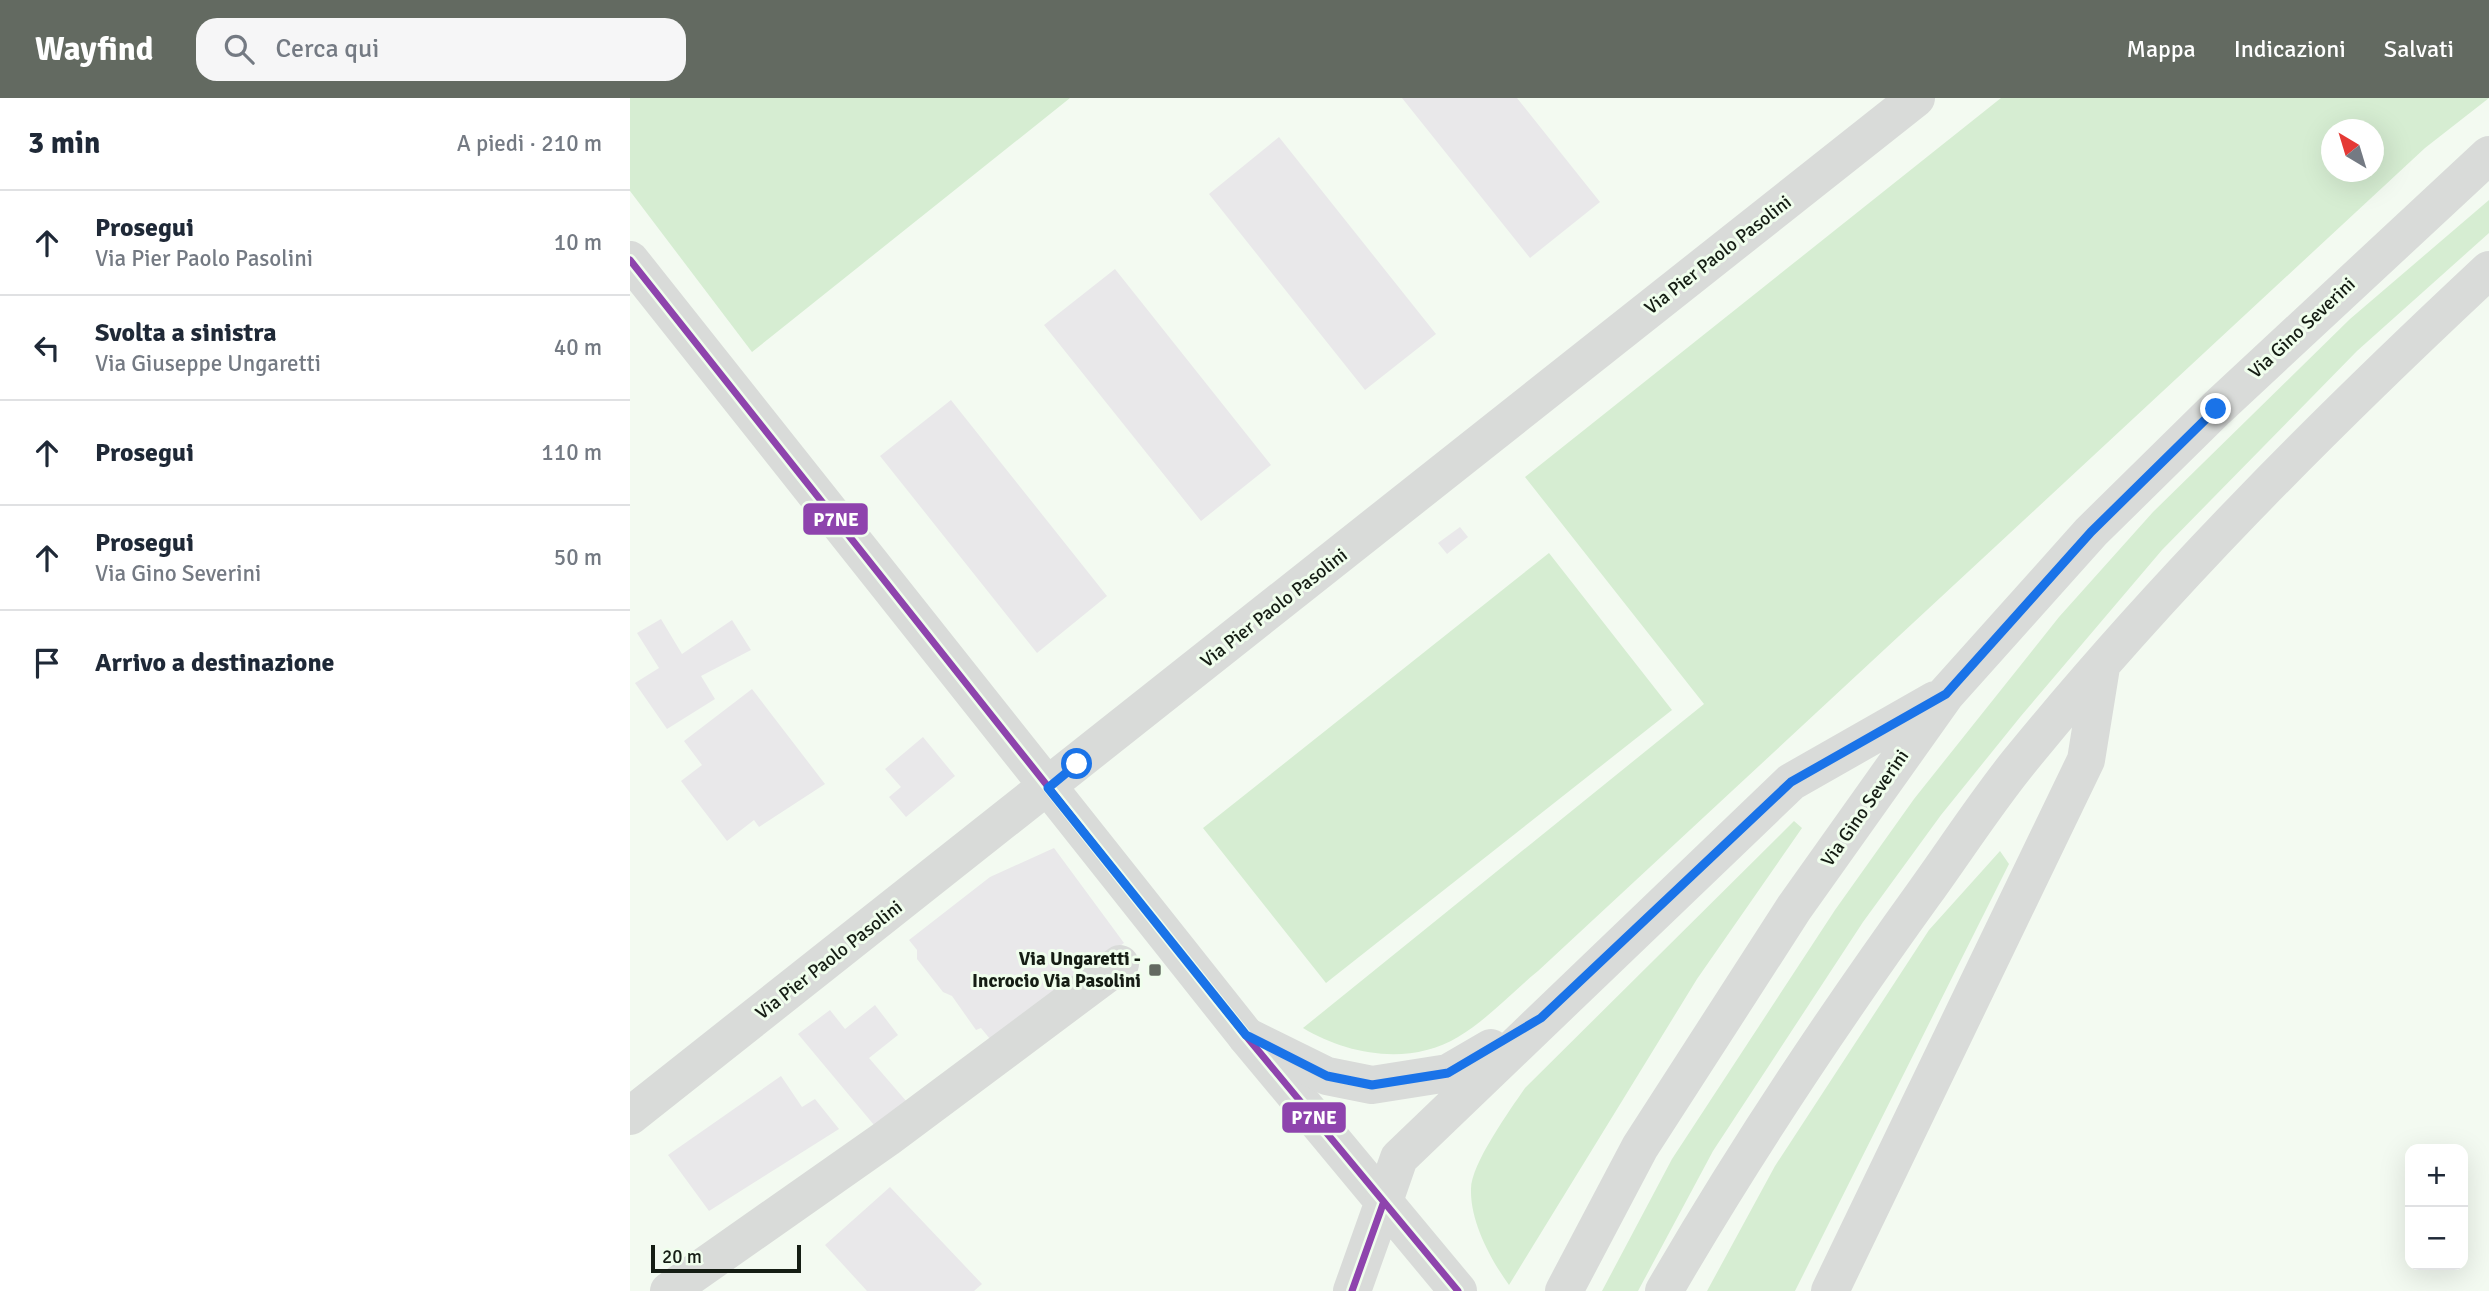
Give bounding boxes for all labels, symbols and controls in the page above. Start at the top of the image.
search box [196,18,686,81]
text: Wayfind [35,29,154,70]
icon: search [220,30,258,68]
text: Cerca qui [276,33,379,65]
text: Mappa [2127,34,2196,64]
text: Indicazioni [2234,34,2346,64]
text: Salvati [2384,34,2454,64]
north arrow [2321,119,2384,182]
text: 3 min [28,125,100,162]
text: A piedi · 210 m [457,129,602,158]
street label: Via Pier Paolo Pasolini [1640,190,1796,320]
text: Prosegui [95,212,194,244]
icon: ahead [28,224,66,262]
text: 10 m [554,228,602,257]
text: Via Pier Paolo Pasolini [95,244,313,273]
street label: Via Gino Severini [2244,272,2360,384]
text: Svolta a sinistra [95,317,277,349]
icon: left [28,329,66,367]
text: 40 m [554,333,602,362]
text: Via Giuseppe Ungaretti [95,349,321,378]
route end [2200,393,2231,424]
icon: ahead [28,434,66,472]
text: Prosegui [95,437,194,469]
text: 110 m [541,438,602,467]
line badge: P7NE [802,502,869,536]
text: P7NE [813,508,859,532]
text: Prosegui [95,527,194,559]
icon: ahead [28,539,66,577]
text: 50 m [554,543,602,572]
street label: Via Pier Paolo Pasolini [1196,543,1352,673]
text: Via Gino Severini [95,559,261,588]
icon: arrive [28,644,66,682]
text: Arrivo a destinazione [95,647,335,679]
street label: Via Gino Severini [1816,745,1914,871]
route start [1061,748,1092,779]
street label: Via Pier Paolo Pasolini [751,895,907,1025]
place label: Via Ungaretti - Incrocio Via Pasolini [972,947,1141,993]
marker: Via Ungaretti - Incrocio Via Pasolini [1147,962,1163,978]
line badge: P7NE [1281,1101,1347,1134]
text: P7NE [1291,1106,1337,1130]
map controls [2405,1144,2468,1270]
button: + [2405,1144,2468,1207]
button: − [2405,1207,2468,1270]
scale bar [651,1242,802,1274]
text: 20 m [662,1245,702,1269]

